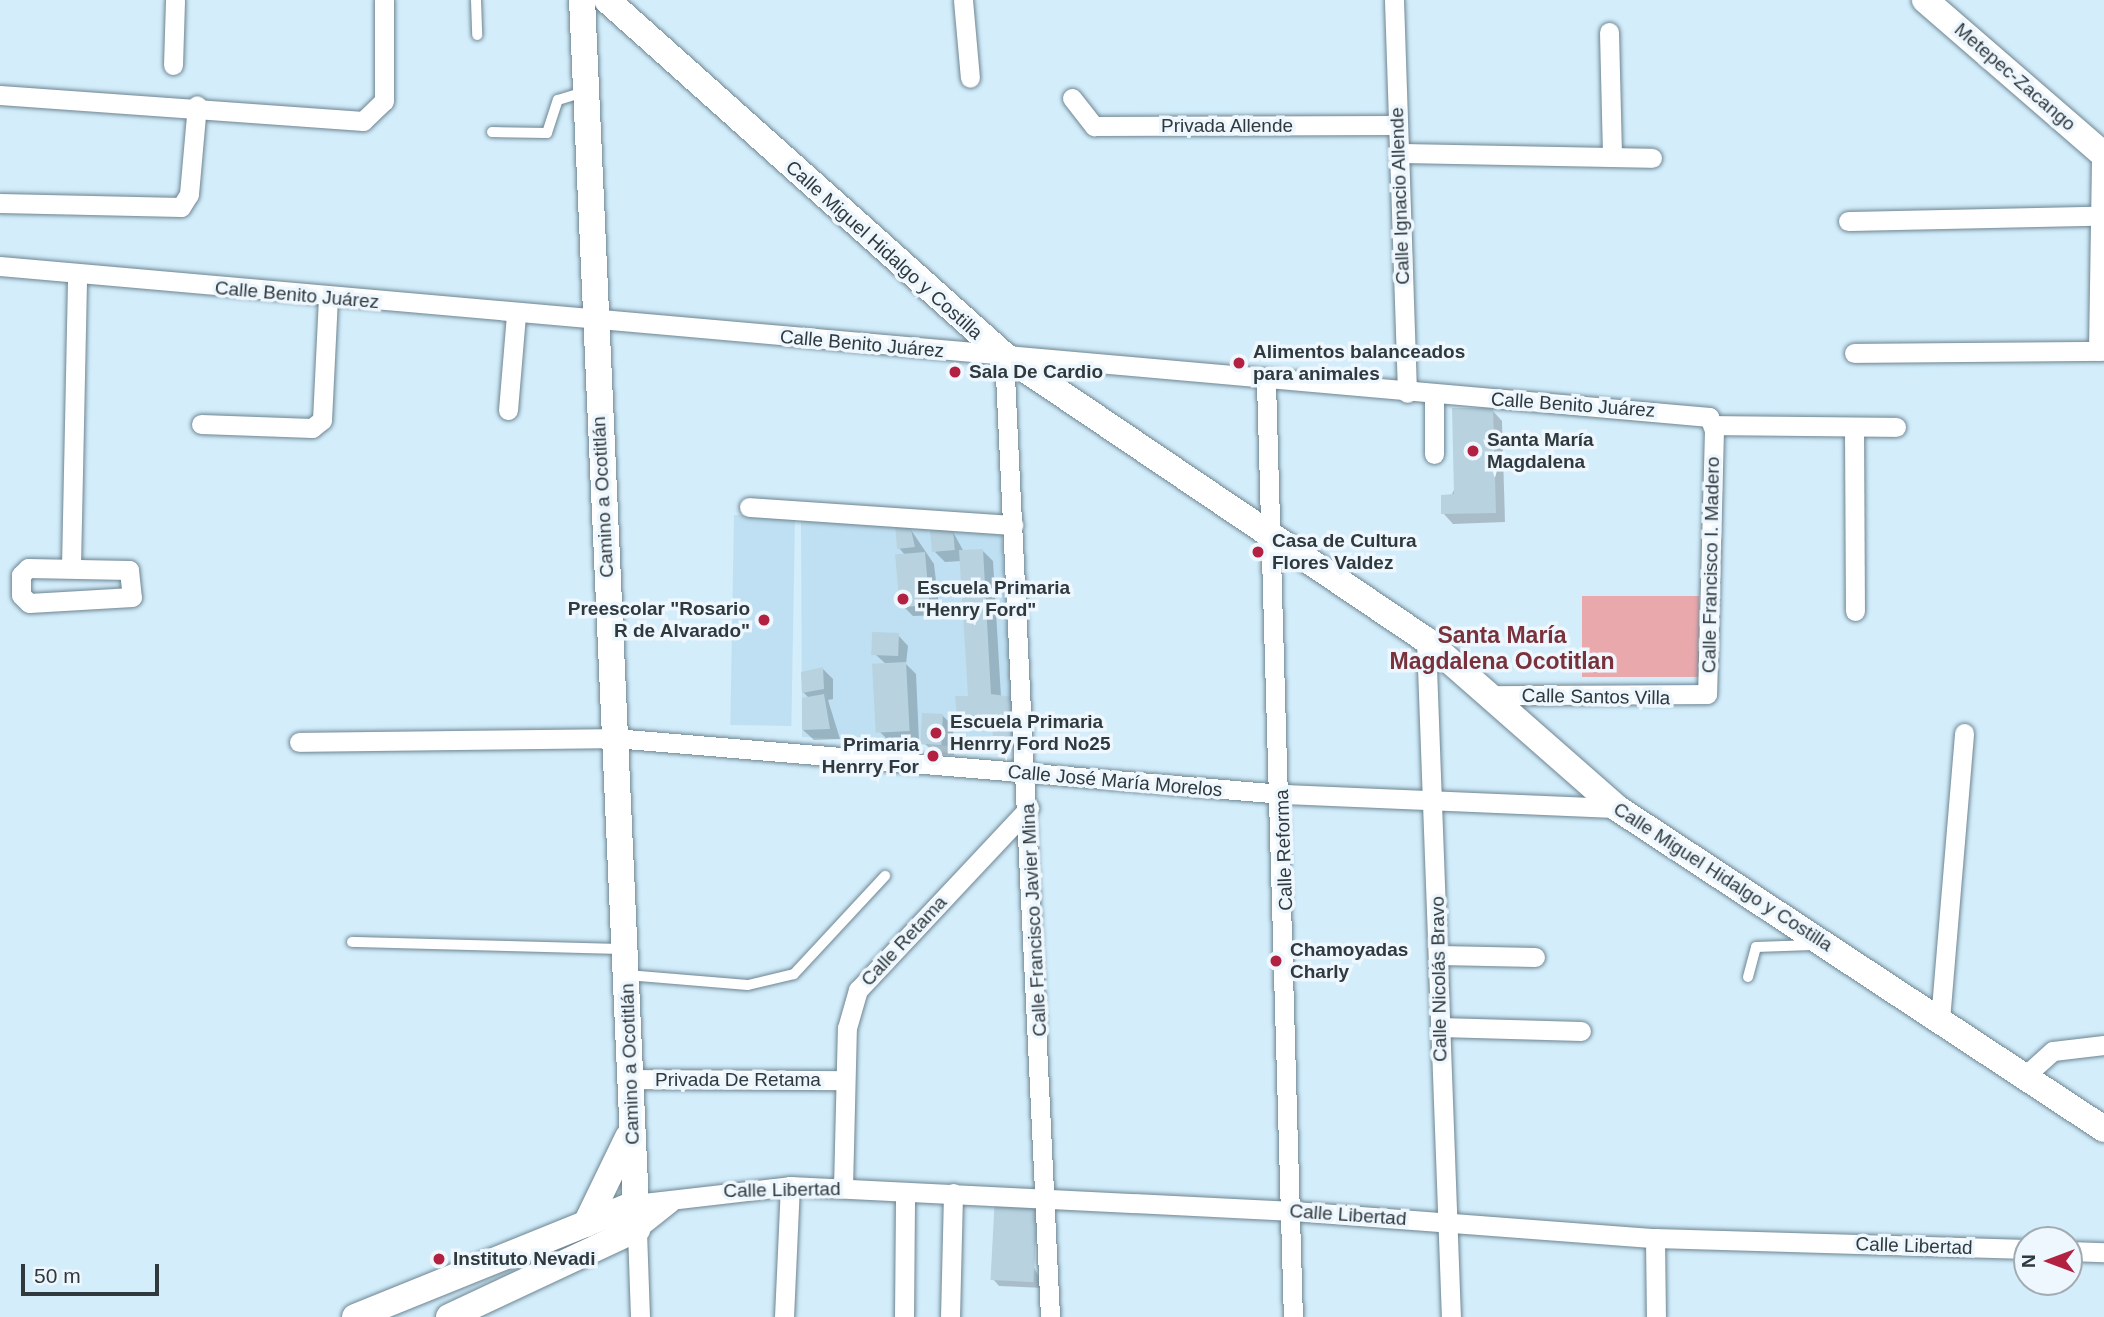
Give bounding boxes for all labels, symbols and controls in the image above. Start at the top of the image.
street label: Metepec-Zacango [1950,18,2080,136]
street label: Calle Ignacio Allende [1385,106,1415,286]
street label: Privada Allende [1160,115,1294,137]
street label: Calle Miguel Hidalgo y Costilla [781,156,987,344]
street label: Calle Benito Juárez [214,276,380,314]
street label: Calle Benito Juárez [779,325,945,363]
place label: Alimentos balanceados para animales [1253,341,1465,385]
marker: Alimentos balanceados para animales [1231,355,1247,371]
place label: Sala De Cardio [969,361,1103,383]
marker: Sala De Cardio [947,364,963,380]
street label: Calle Benito Juárez [1490,388,1656,422]
street label: Camino a Ocotitlán [587,416,619,578]
place label: Santa María Magdalena [1487,429,1594,473]
marker: Santa María Magdalena [1465,443,1481,459]
street label: Calle Francisco I. Madero [1698,457,1724,673]
place label: Casa de Cultura Flores Valdez [1272,530,1417,574]
marker: Casa de Cultura Flores Valdez [1250,544,1266,560]
place label: Escuela Primaria "Henry Ford" [917,577,1070,621]
marker: Escuela Primaria "Henry Ford" [895,591,911,607]
place label: Preescolar "Rosario R de Alvarado" [568,598,750,642]
marker: Preescolar "Rosario R de Alvarado" [756,612,772,628]
district label: Santa María Magdalena Ocotitlan [1390,621,1614,675]
street label: Calle Santos Villa [1522,684,1670,710]
place label: Escuela Primaria Henrry Ford No25 [950,711,1110,755]
marker: Escuela Primaria Henrry Ford No25 [928,725,944,741]
place label: Primaria Henrry For [822,734,919,778]
marker: Primaria Henrry For [925,748,941,764]
street label: Calle José María Morelos [1007,760,1223,802]
street label: Calle Reforma [1270,789,1298,911]
street label: Calle Miguel Hidalgo y Costilla [1609,798,1837,956]
street label: Calle Francisco Javier Mina [1017,803,1051,1037]
street label: Calle Retama [856,891,952,991]
street label: Calle Nicolás Bravo [1426,896,1452,1062]
place label: Chamoyadas Charly [1290,939,1408,983]
marker: Chamoyadas Charly [1268,953,1284,969]
street label: Camino a Ocotitlán [616,983,644,1145]
street label: Privada De Retama [655,1069,821,1091]
street label: Calle Libertad [723,1178,841,1202]
street label: Calle Libertad [1289,1200,1407,1230]
north arrow [2013,1226,2083,1296]
street label: Calle Libertad [1855,1233,1973,1259]
place label: Instituto Nevadi [453,1248,596,1270]
scale bar [24,1250,163,1294]
marker: Instituto Nevadi [431,1251,447,1267]
text: N [2018,1254,2039,1268]
text: 50 m [34,1264,81,1287]

